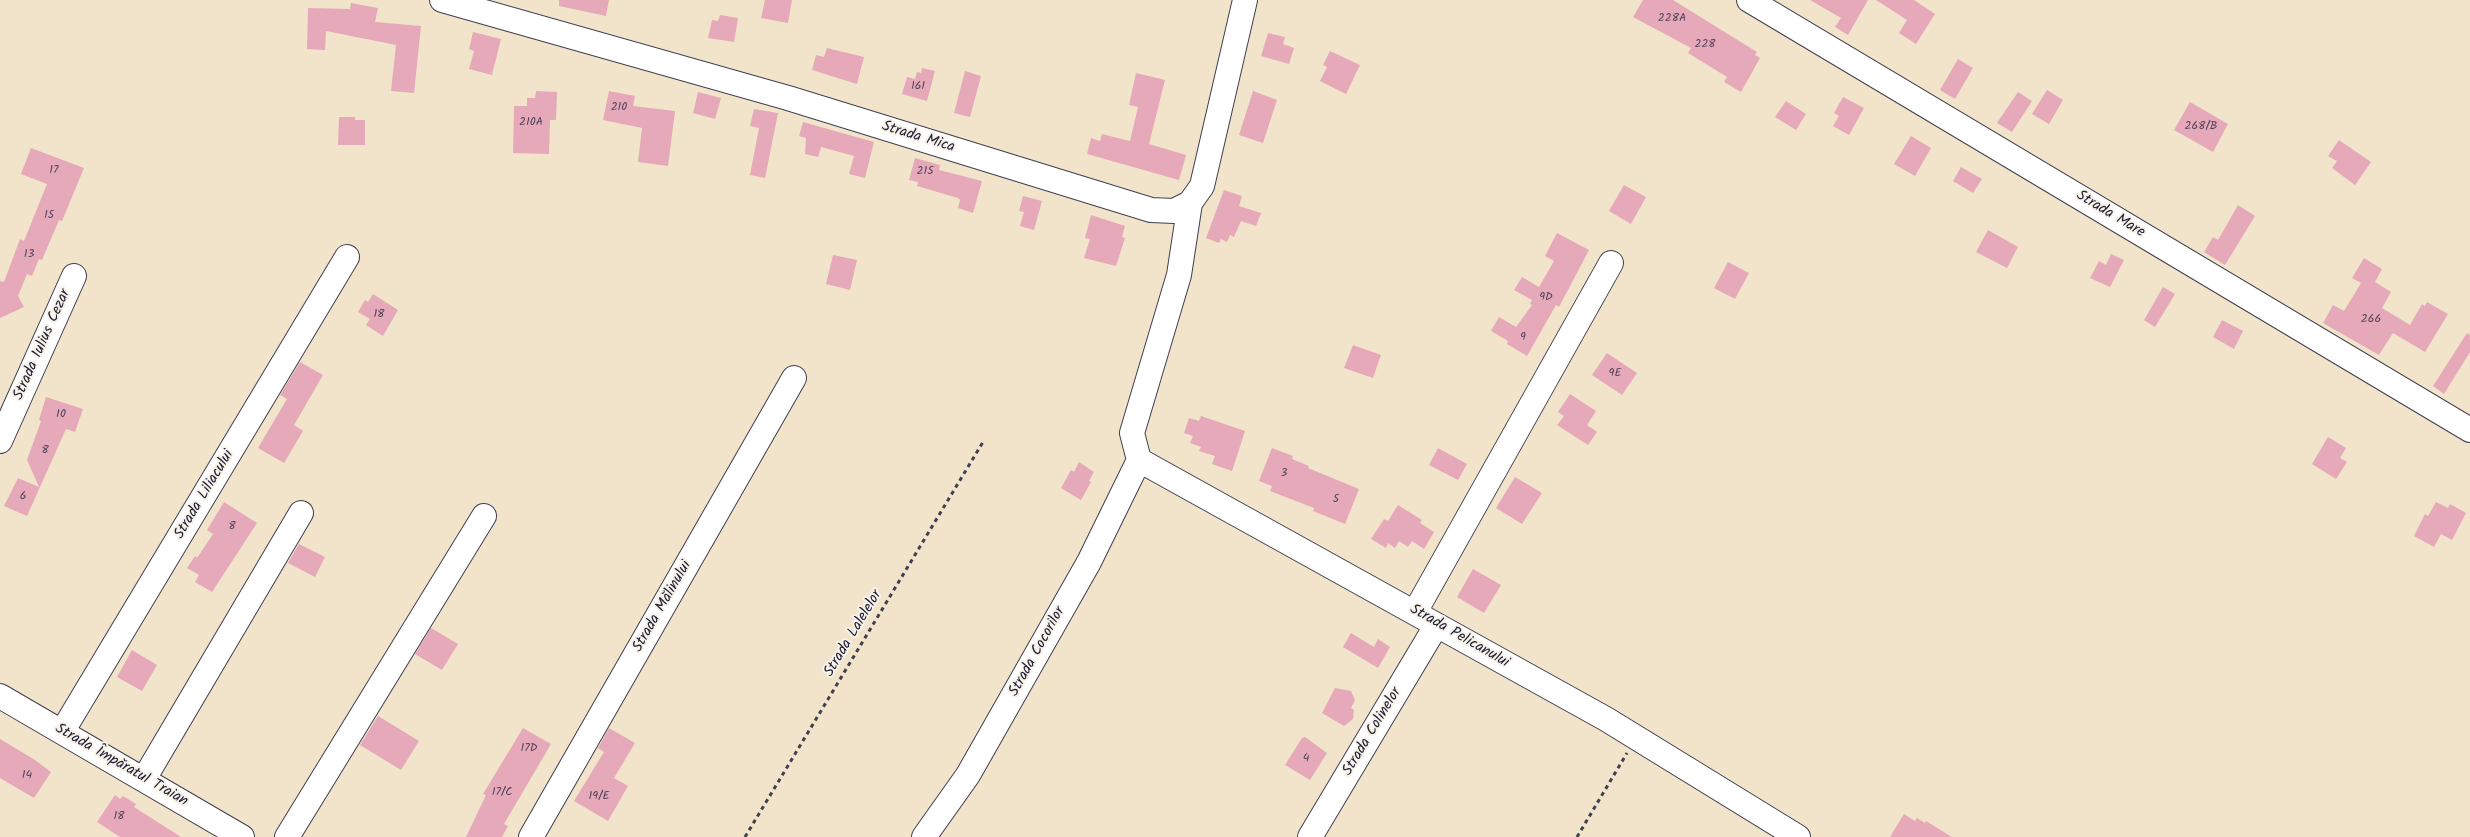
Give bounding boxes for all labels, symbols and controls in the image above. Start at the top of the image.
house number: 228A [1658,12,1686,26]
house number: 228 [1694,38,1716,52]
house number: 161 [911,80,925,94]
house number: 210 [611,101,627,115]
house number: 210A [519,116,543,130]
street label: Strada Mica [879,118,957,158]
house number: 268/B [2185,120,2217,134]
house number: 17 [49,164,59,178]
house number: 215 [916,165,934,179]
street label: Strada Mare [2072,187,2148,243]
house number: 15 [44,209,54,223]
house number: 13 [24,248,34,262]
street label: Strada Iulius Cezar [11,287,75,403]
house number: 9D [1539,291,1553,305]
house number: 18 [374,308,384,322]
house number: 266 [2361,313,2381,327]
house number: 9 [1520,331,1526,345]
house number: 9E [1609,367,1621,381]
house number: 10 [56,408,66,422]
house number: 8 [41,444,49,458]
street label: Strada Liliacului [171,447,239,543]
house number: 3 [1281,467,1287,481]
house number: 6 [20,490,26,504]
house number: 5 [1333,493,1339,507]
house number: 8 [228,520,236,534]
street label: Strada Mălinului [630,558,696,656]
street label: Strada Lalelelor [821,587,887,681]
street label: Strada Pelicanului [1406,601,1512,673]
street label: Strada Cocorilor [1006,604,1070,700]
street label: Strada Colinelor [1340,685,1406,779]
street label: Strada Împăratul Traian [51,721,191,811]
house number: 17D [520,742,538,756]
house number: 4 [1303,752,1309,766]
house number: 14 [22,769,32,783]
house number: 17/C [492,786,512,800]
house number: 19/E [589,790,609,804]
house number: 18 [114,810,124,824]

